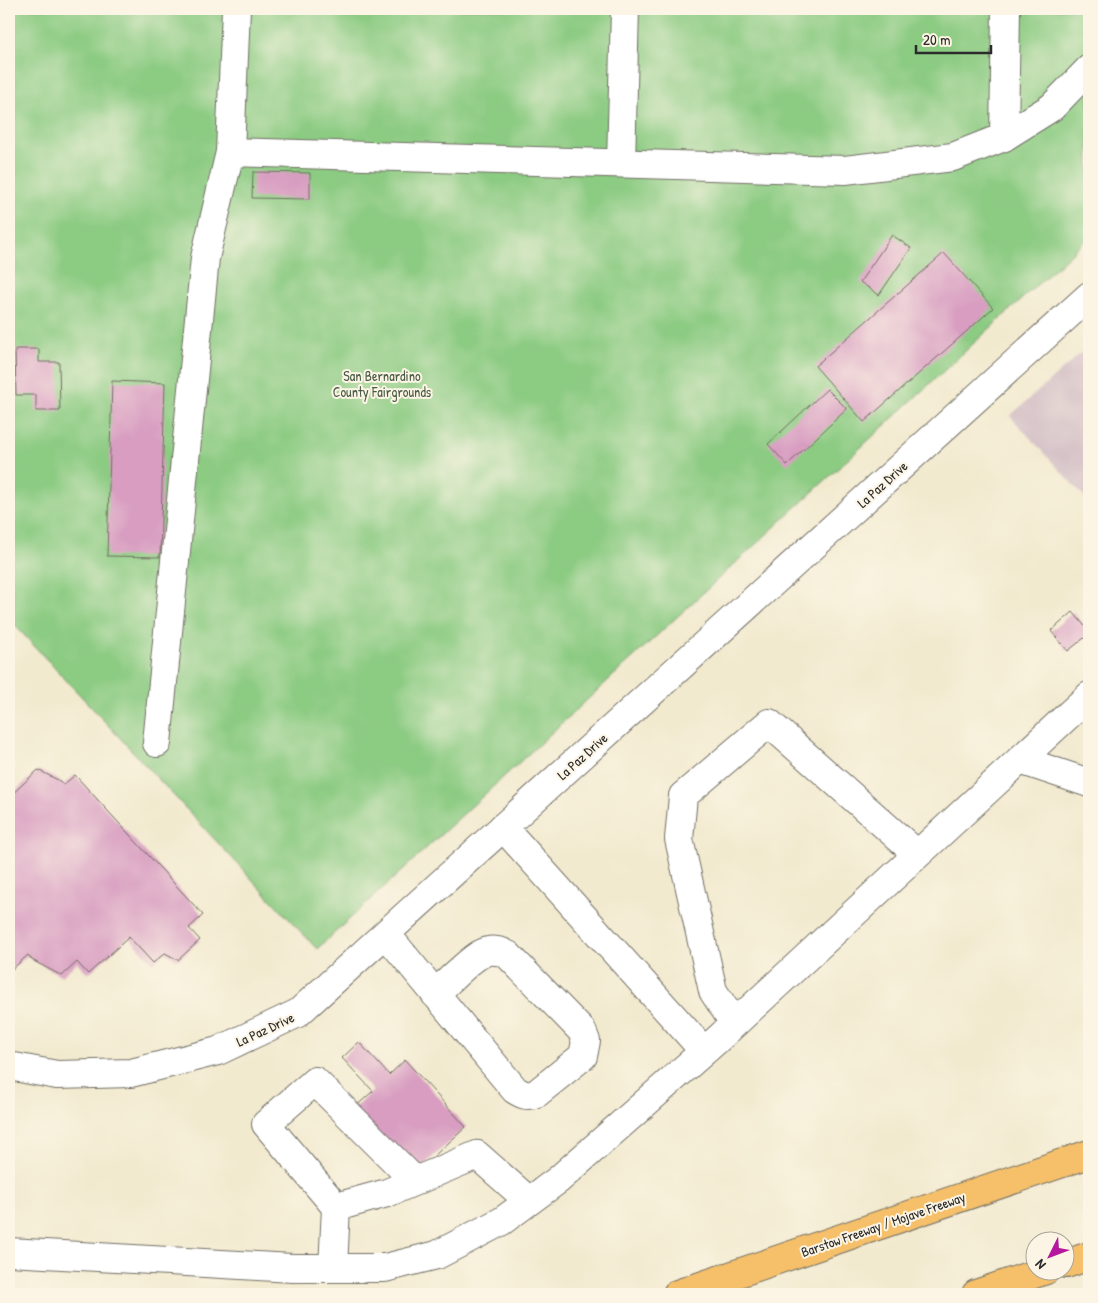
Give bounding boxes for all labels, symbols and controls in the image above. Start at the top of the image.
scale bar [916,22,990,54]
text: 20 m [923,29,950,50]
park label: San Bernardino County Fairgrounds [333,366,431,402]
street label: La Paz Drive [853,456,912,512]
street label: La Paz Drive [553,728,612,784]
street label: La Paz Drive [233,1007,297,1051]
street label: Barstow Freeway / Mojave Freeway [798,1187,968,1262]
north arrow [1026,1230,1076,1280]
text: N [1030,1256,1050,1274]

